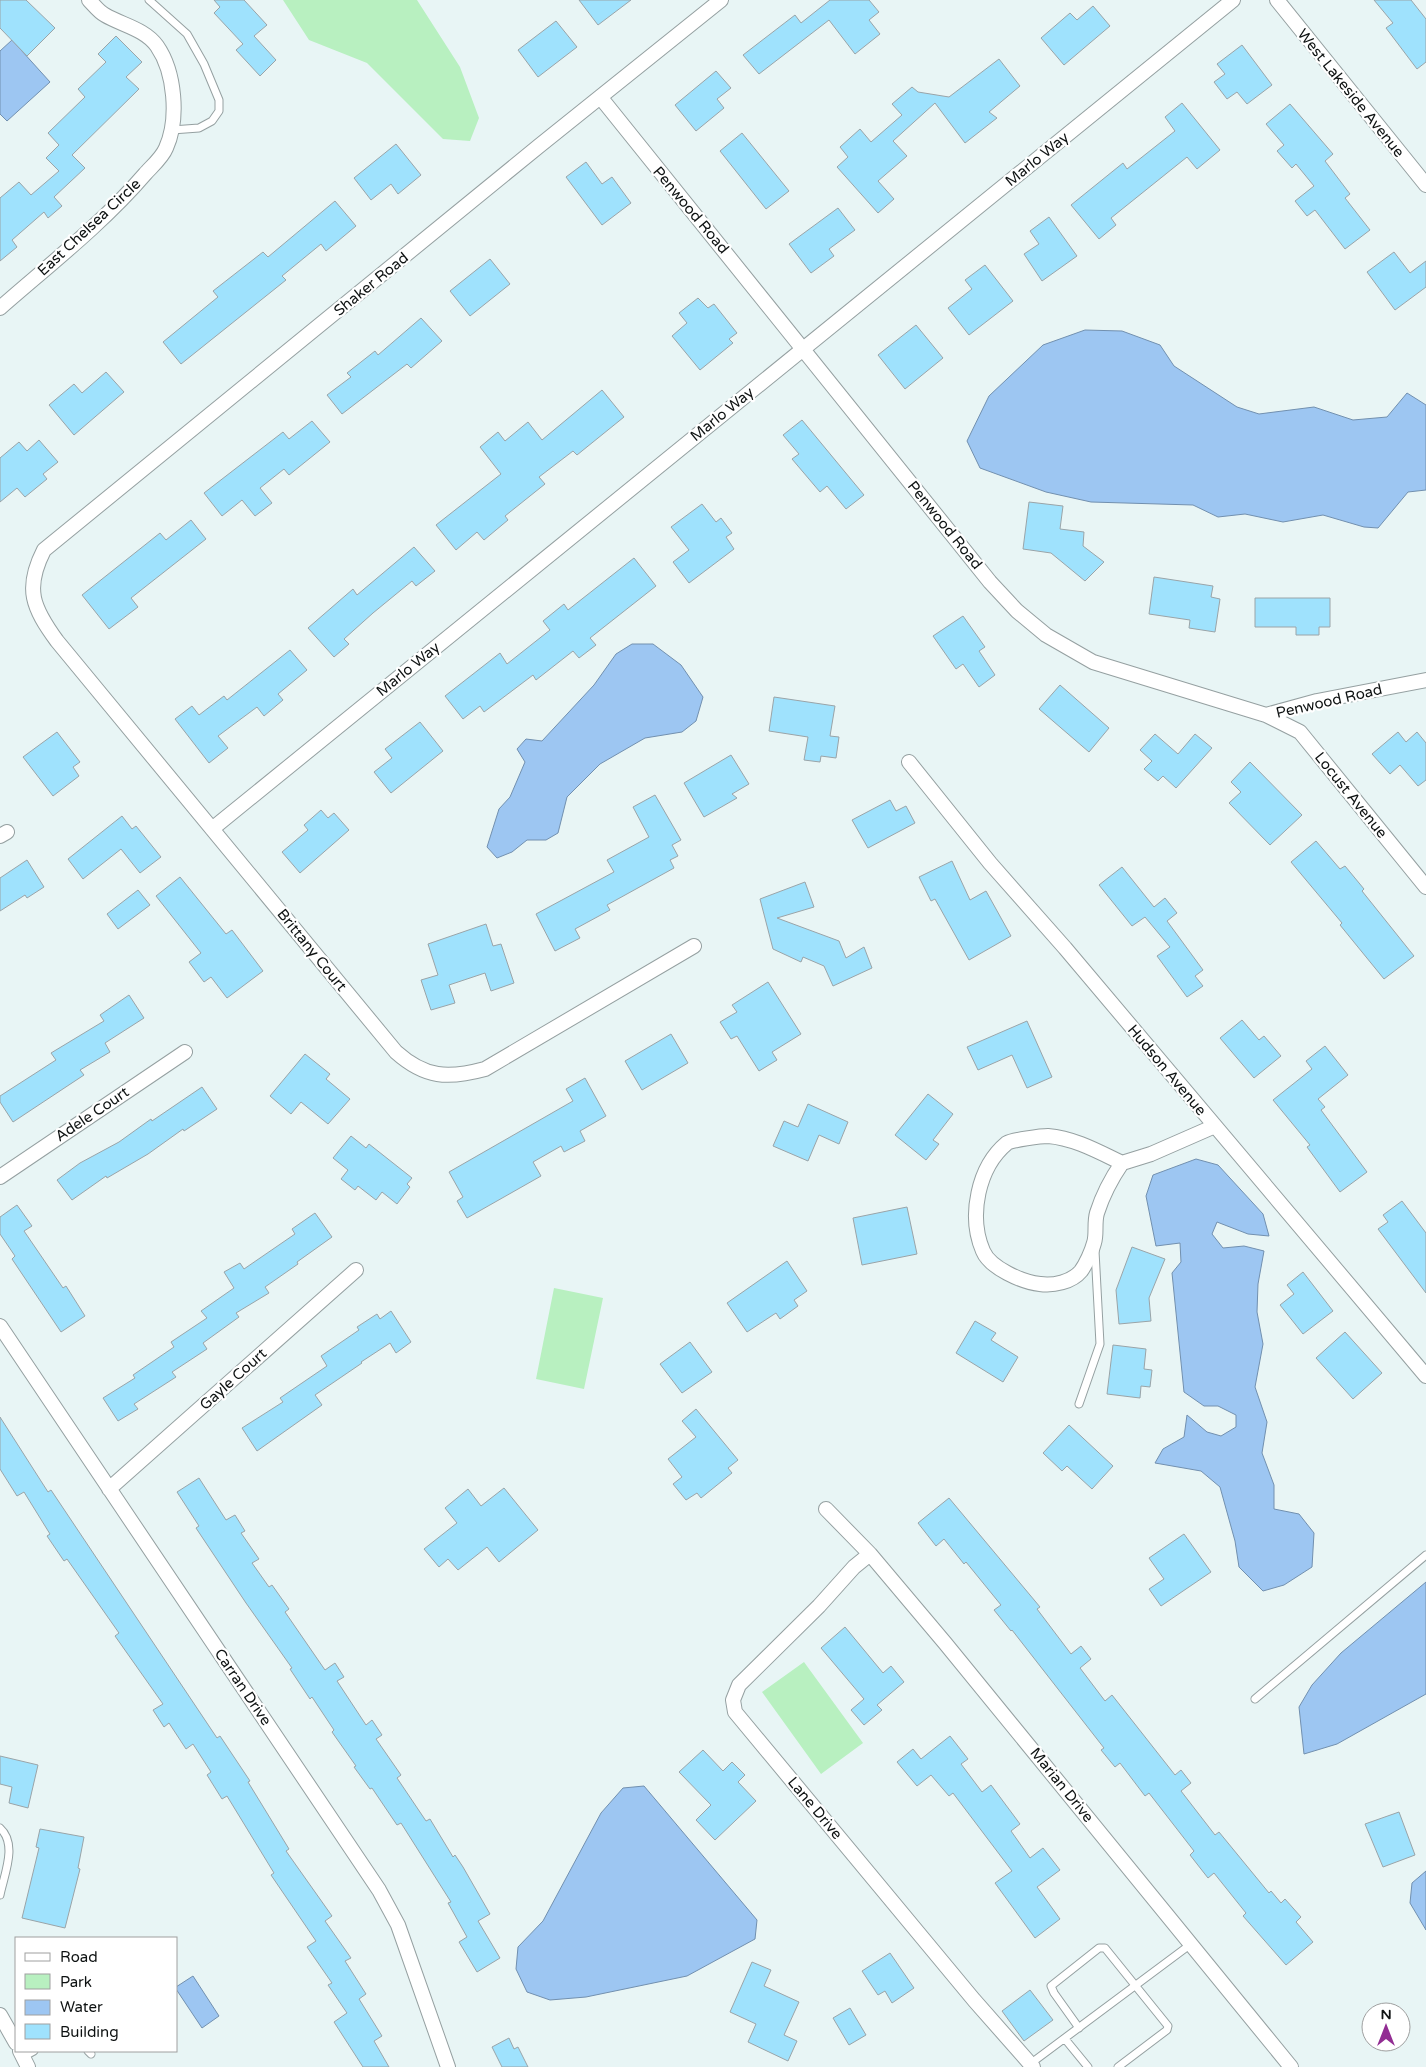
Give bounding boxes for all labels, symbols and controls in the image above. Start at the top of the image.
street label: West Lakeside Avenue [1294,25,1408,161]
street label: Marlo Way [1002,128,1072,190]
street label: Penwood Road [649,163,733,257]
street label: East Chelsea Circle [34,175,144,279]
street label: Shaker Road [330,249,412,319]
street label: Marlo Way [687,383,757,445]
street label: Penwood Road [904,477,986,573]
street label: Marlo Way [373,638,443,700]
street label: Penwood Road [1274,680,1384,722]
street label: Locust Avenue [1311,748,1391,842]
street label: Brittany Court [273,905,351,995]
street label: Hudson Avenue [1124,1021,1210,1119]
street label: Adele Court [52,1083,132,1145]
street label: Gayle Court [196,1344,270,1414]
street label: Carran Drive [211,1645,275,1729]
street label: Marian Drive [1026,1744,1098,1826]
street label: Lane Drive [784,1773,846,1843]
legend [15,1937,178,2052]
text: Road [60,1948,98,1966]
text: Park [60,1973,92,1991]
text: Water [60,1998,103,2016]
north arrow [1361,2002,1411,2052]
text: N [1380,2006,1392,2023]
text: Building [60,2023,119,2041]

